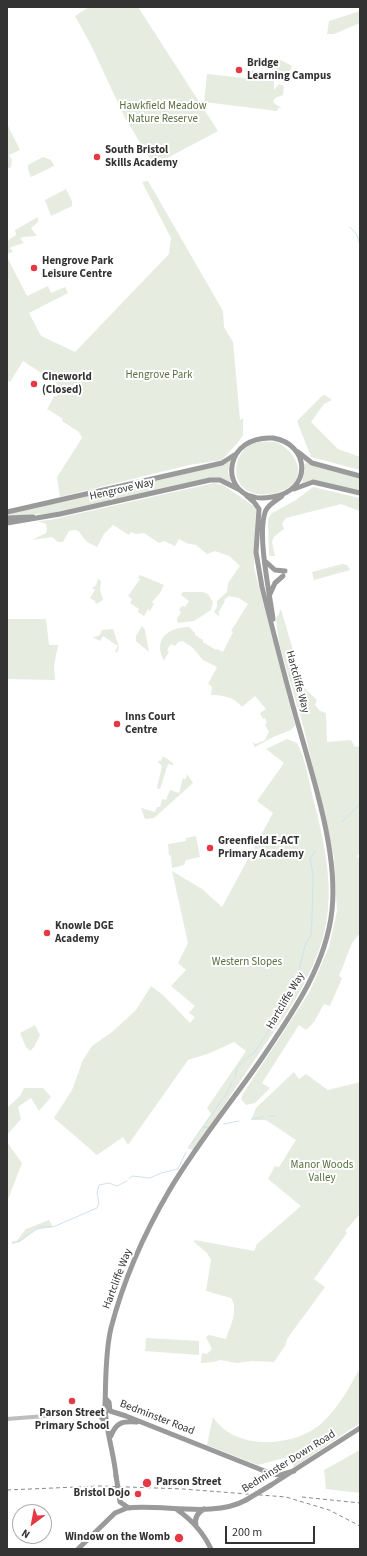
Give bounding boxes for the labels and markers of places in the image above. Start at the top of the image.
place label: Bridge Learning Campus [247,57,331,83]
marker: Bridge Learning Campus [234,65,244,75]
place label: South Bristol Skills Academy [105,144,178,170]
marker: South Bristol Skills Academy [92,152,102,162]
place label: Hengrove Park Leisure Centre [42,255,114,281]
marker: Hengrove Park Leisure Centre [29,263,39,273]
place label: Cineworld (Closed) [42,371,92,397]
marker: Cineworld (Closed) [29,379,39,389]
place label: Inns Court Centre [125,711,175,737]
marker: Inns Court Centre [112,719,122,729]
place label: Greenfield E-ACT Primary Academy [218,835,304,861]
marker: Greenfield E-ACT Primary Academy [205,843,215,853]
place label: Knowle DGE Academy [55,920,114,946]
marker: Knowle DGE Academy [42,928,52,938]
marker: Parson Street Primary School [67,1396,77,1406]
place label: Parson Street Primary School [35,1407,109,1433]
place label: Parson Street [156,1476,222,1490]
marker: Parson Street [141,1477,153,1489]
place label: Bristol Dojo [74,1487,130,1501]
marker: Bristol Dojo [133,1489,143,1499]
place label: Window on the Womb [65,1531,170,1545]
marker: Window on the Womb [173,1532,185,1544]

